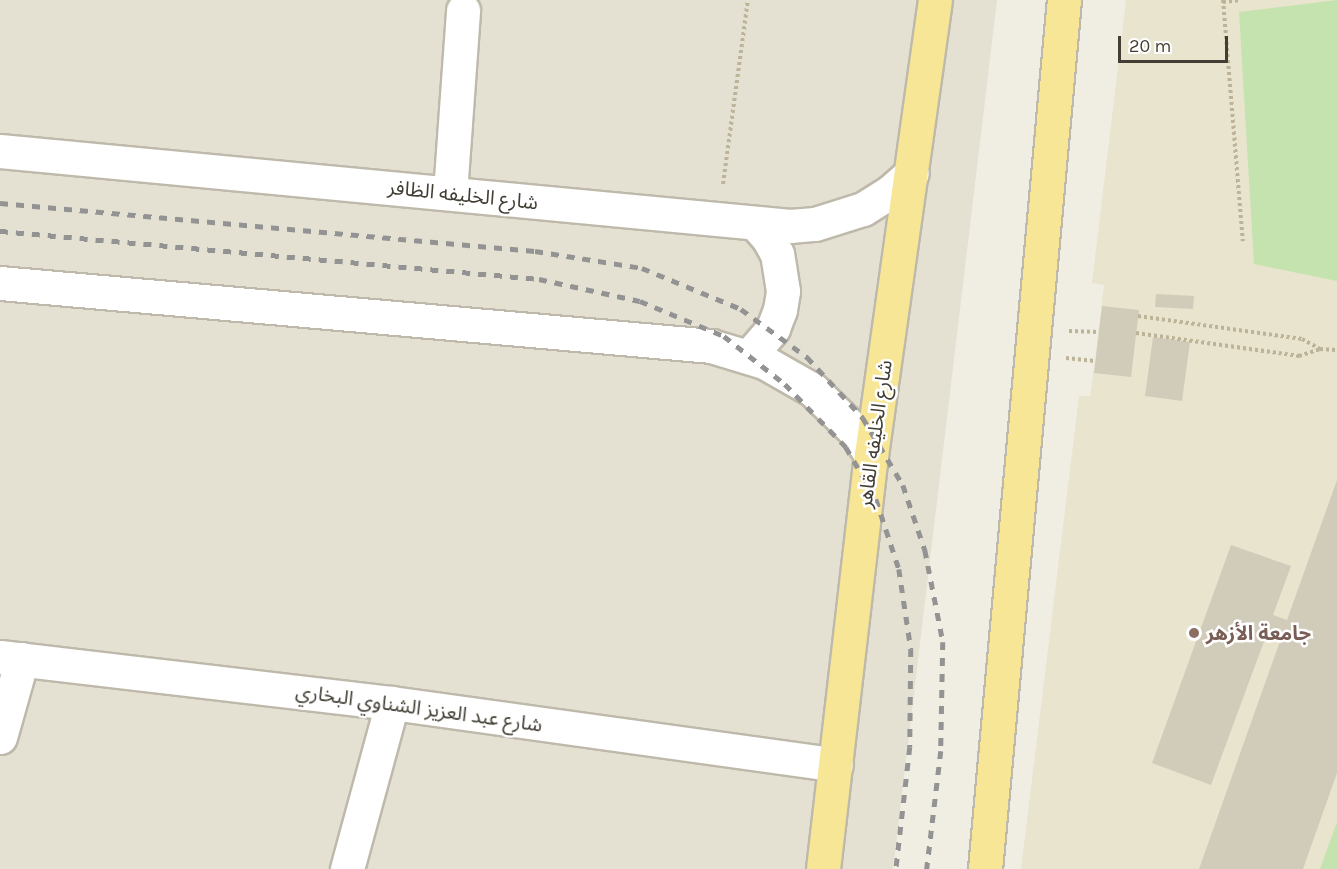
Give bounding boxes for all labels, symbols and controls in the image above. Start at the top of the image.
scale bar [1121,24,1230,62]
text: 20 m [1129,35,1171,57]
street label: شارع الخليفه الظافر [387,175,539,215]
street label: شارع الخليفه القاهر [853,358,897,510]
place label: جامعة الأزهر [1206,621,1311,645]
marker: جامعة الأزهر [1187,626,1201,640]
street label: شارع عبد العزيز الشناوي البخاري [294,679,544,737]

